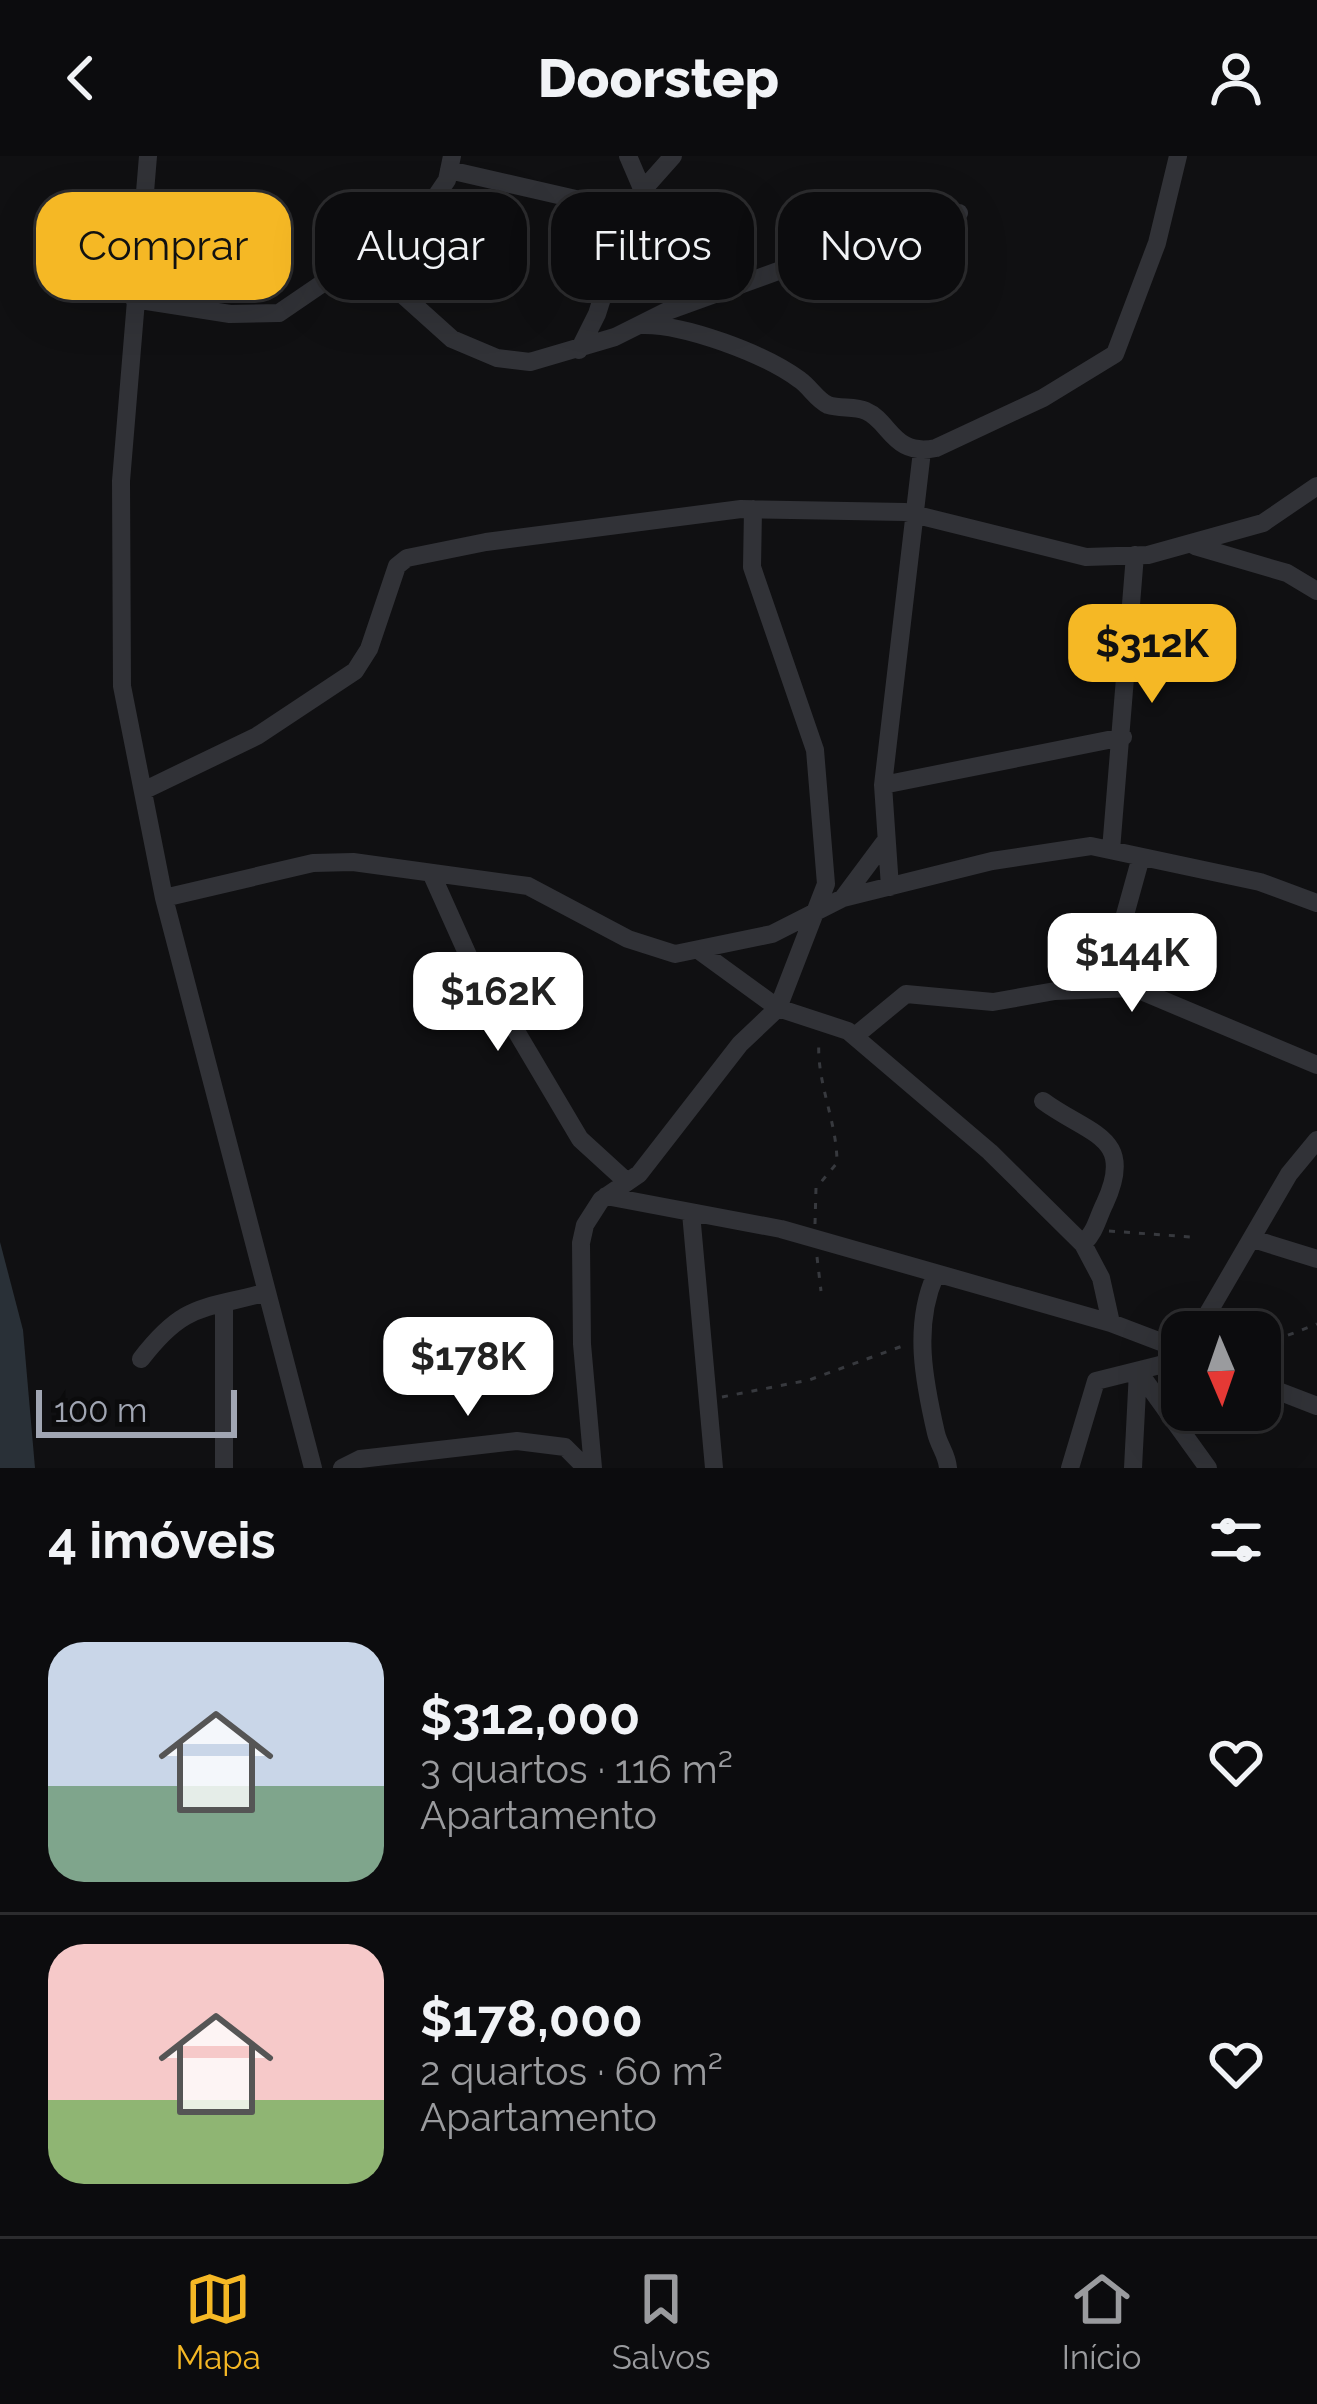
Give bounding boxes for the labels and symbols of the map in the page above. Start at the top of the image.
pin: $312K [1068,604,1236,706]
pin: $144K [1048,913,1216,1015]
pin: $162K [414,952,582,1054]
north arrow [1161,1311,1281,1431]
pin: $178K [384,1317,552,1419]
scale bar [36,1384,237,1437]

